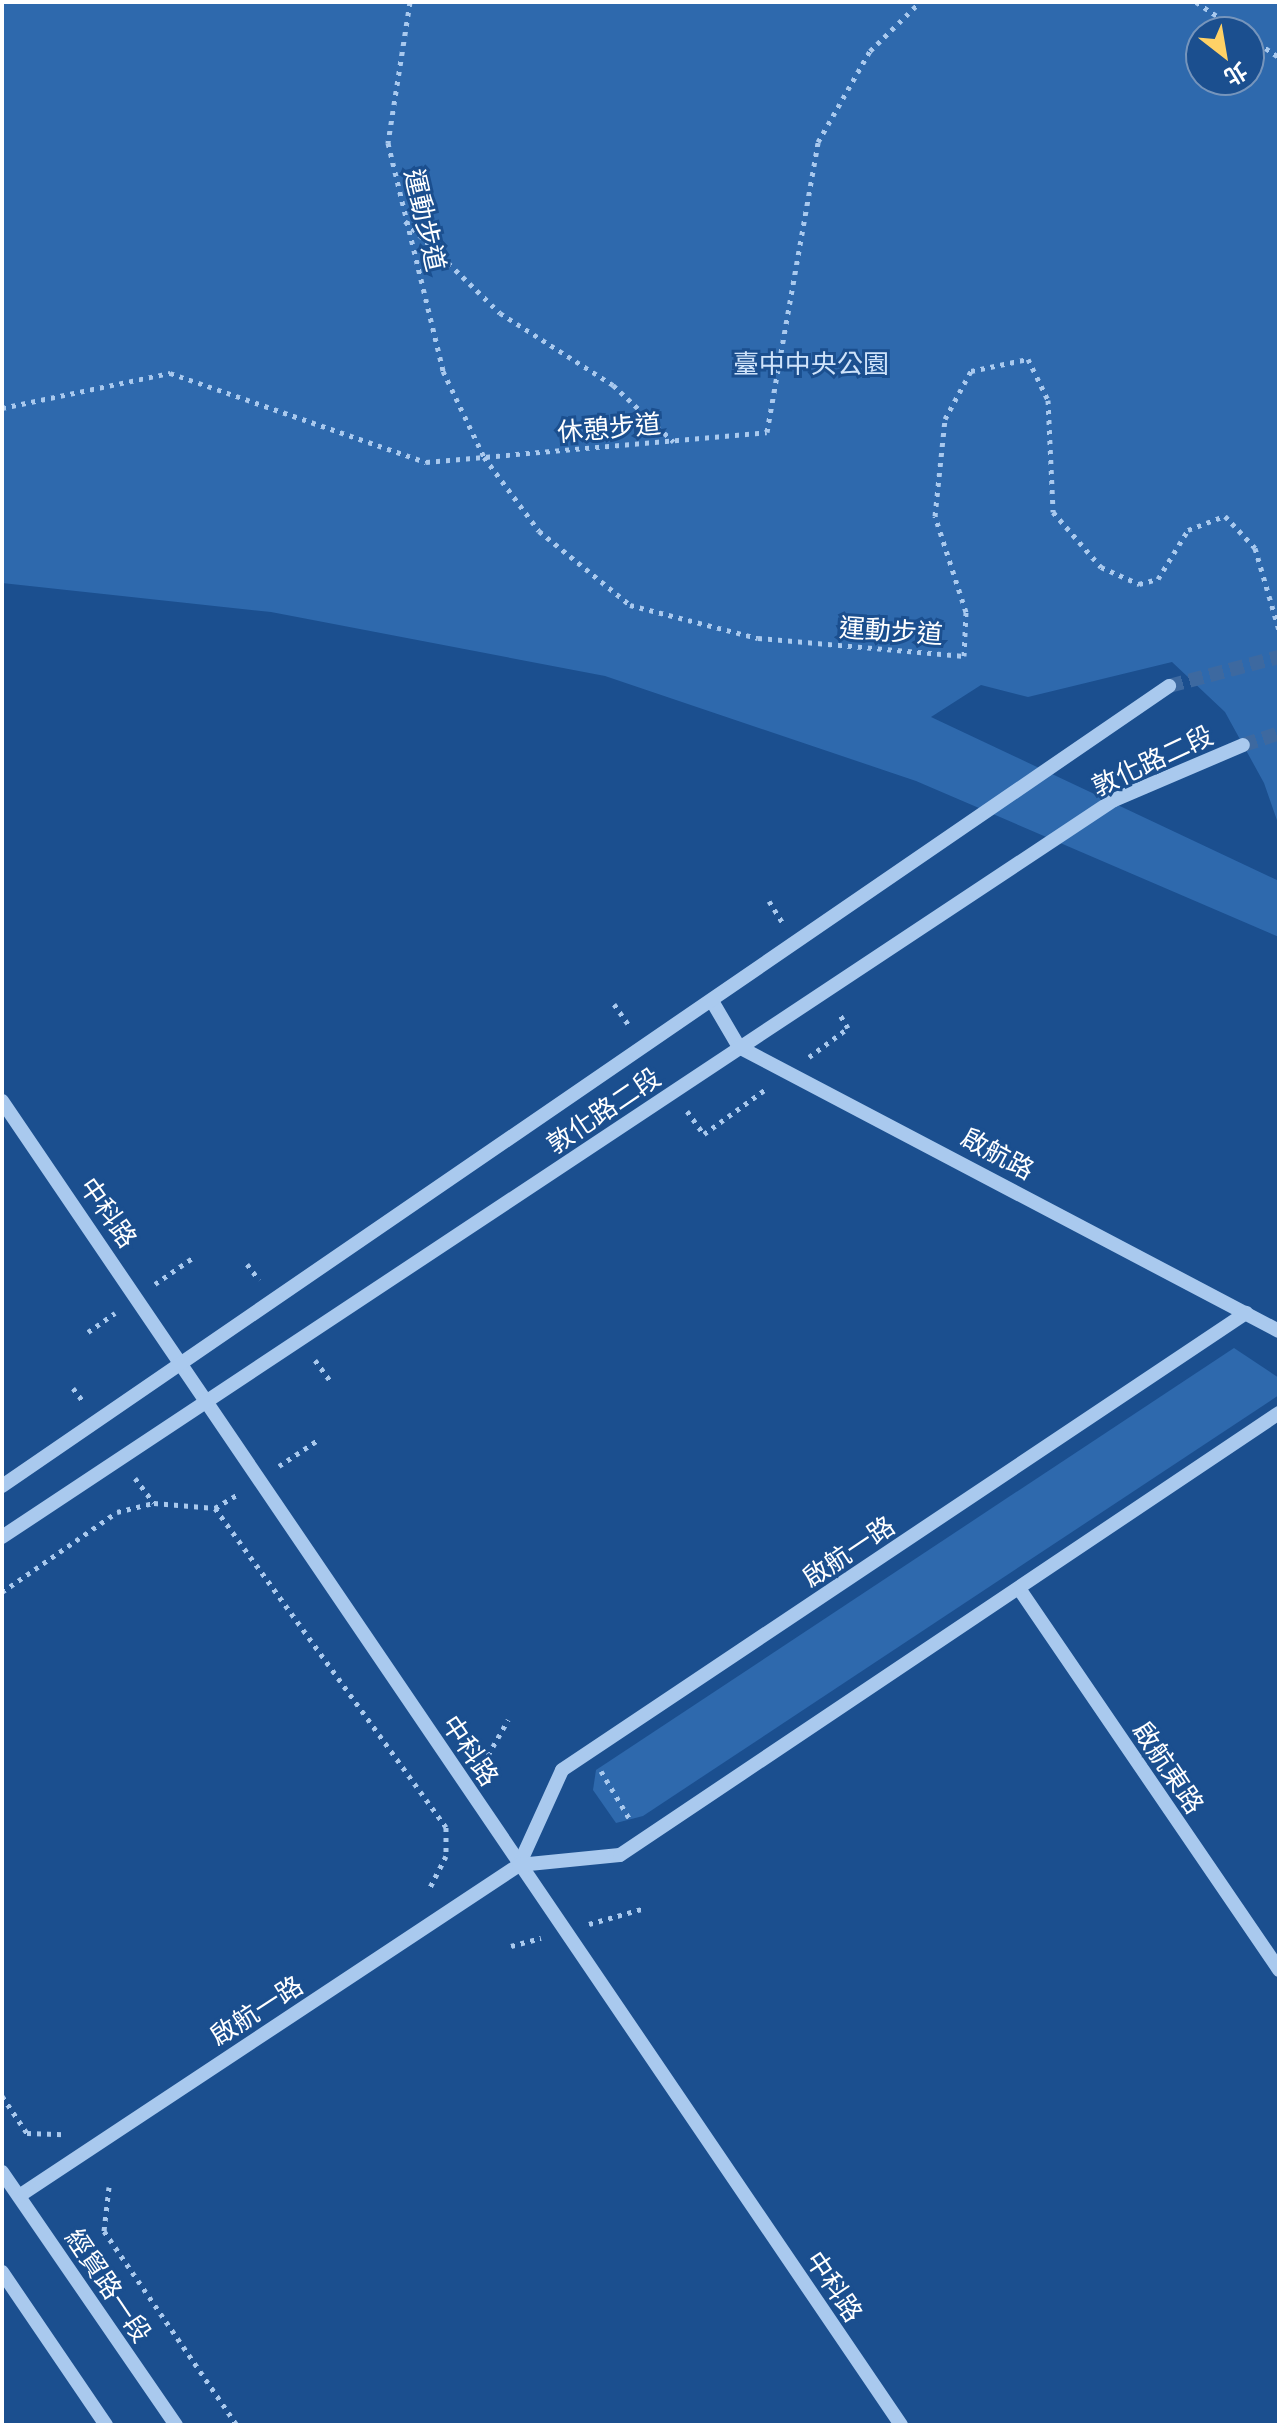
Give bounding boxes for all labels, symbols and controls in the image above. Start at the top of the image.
north arrow [1185,16,1265,96]
text: 北 [1220,58,1252,92]
street label: 運動步道 [399,166,453,274]
park label: 臺中中央公園 [733,347,889,379]
street label: 休憩步道 [556,407,662,447]
street label: 運動步道 [838,611,944,649]
street label: 敦化路二段 [1086,718,1218,802]
street label: 敦化路二段 [540,1061,666,1159]
street label: 啟航路 [956,1121,1040,1185]
street label: 中科路 [74,1171,144,1253]
street label: 啟航一路 [796,1509,900,1593]
street label: 中科路 [436,1709,506,1791]
street label: 啟航東路 [1127,1715,1211,1819]
street label: 啟航一路 [204,1969,308,2051]
street label: 經貿路一段 [60,2222,158,2348]
street label: 中科路 [800,2245,870,2327]

